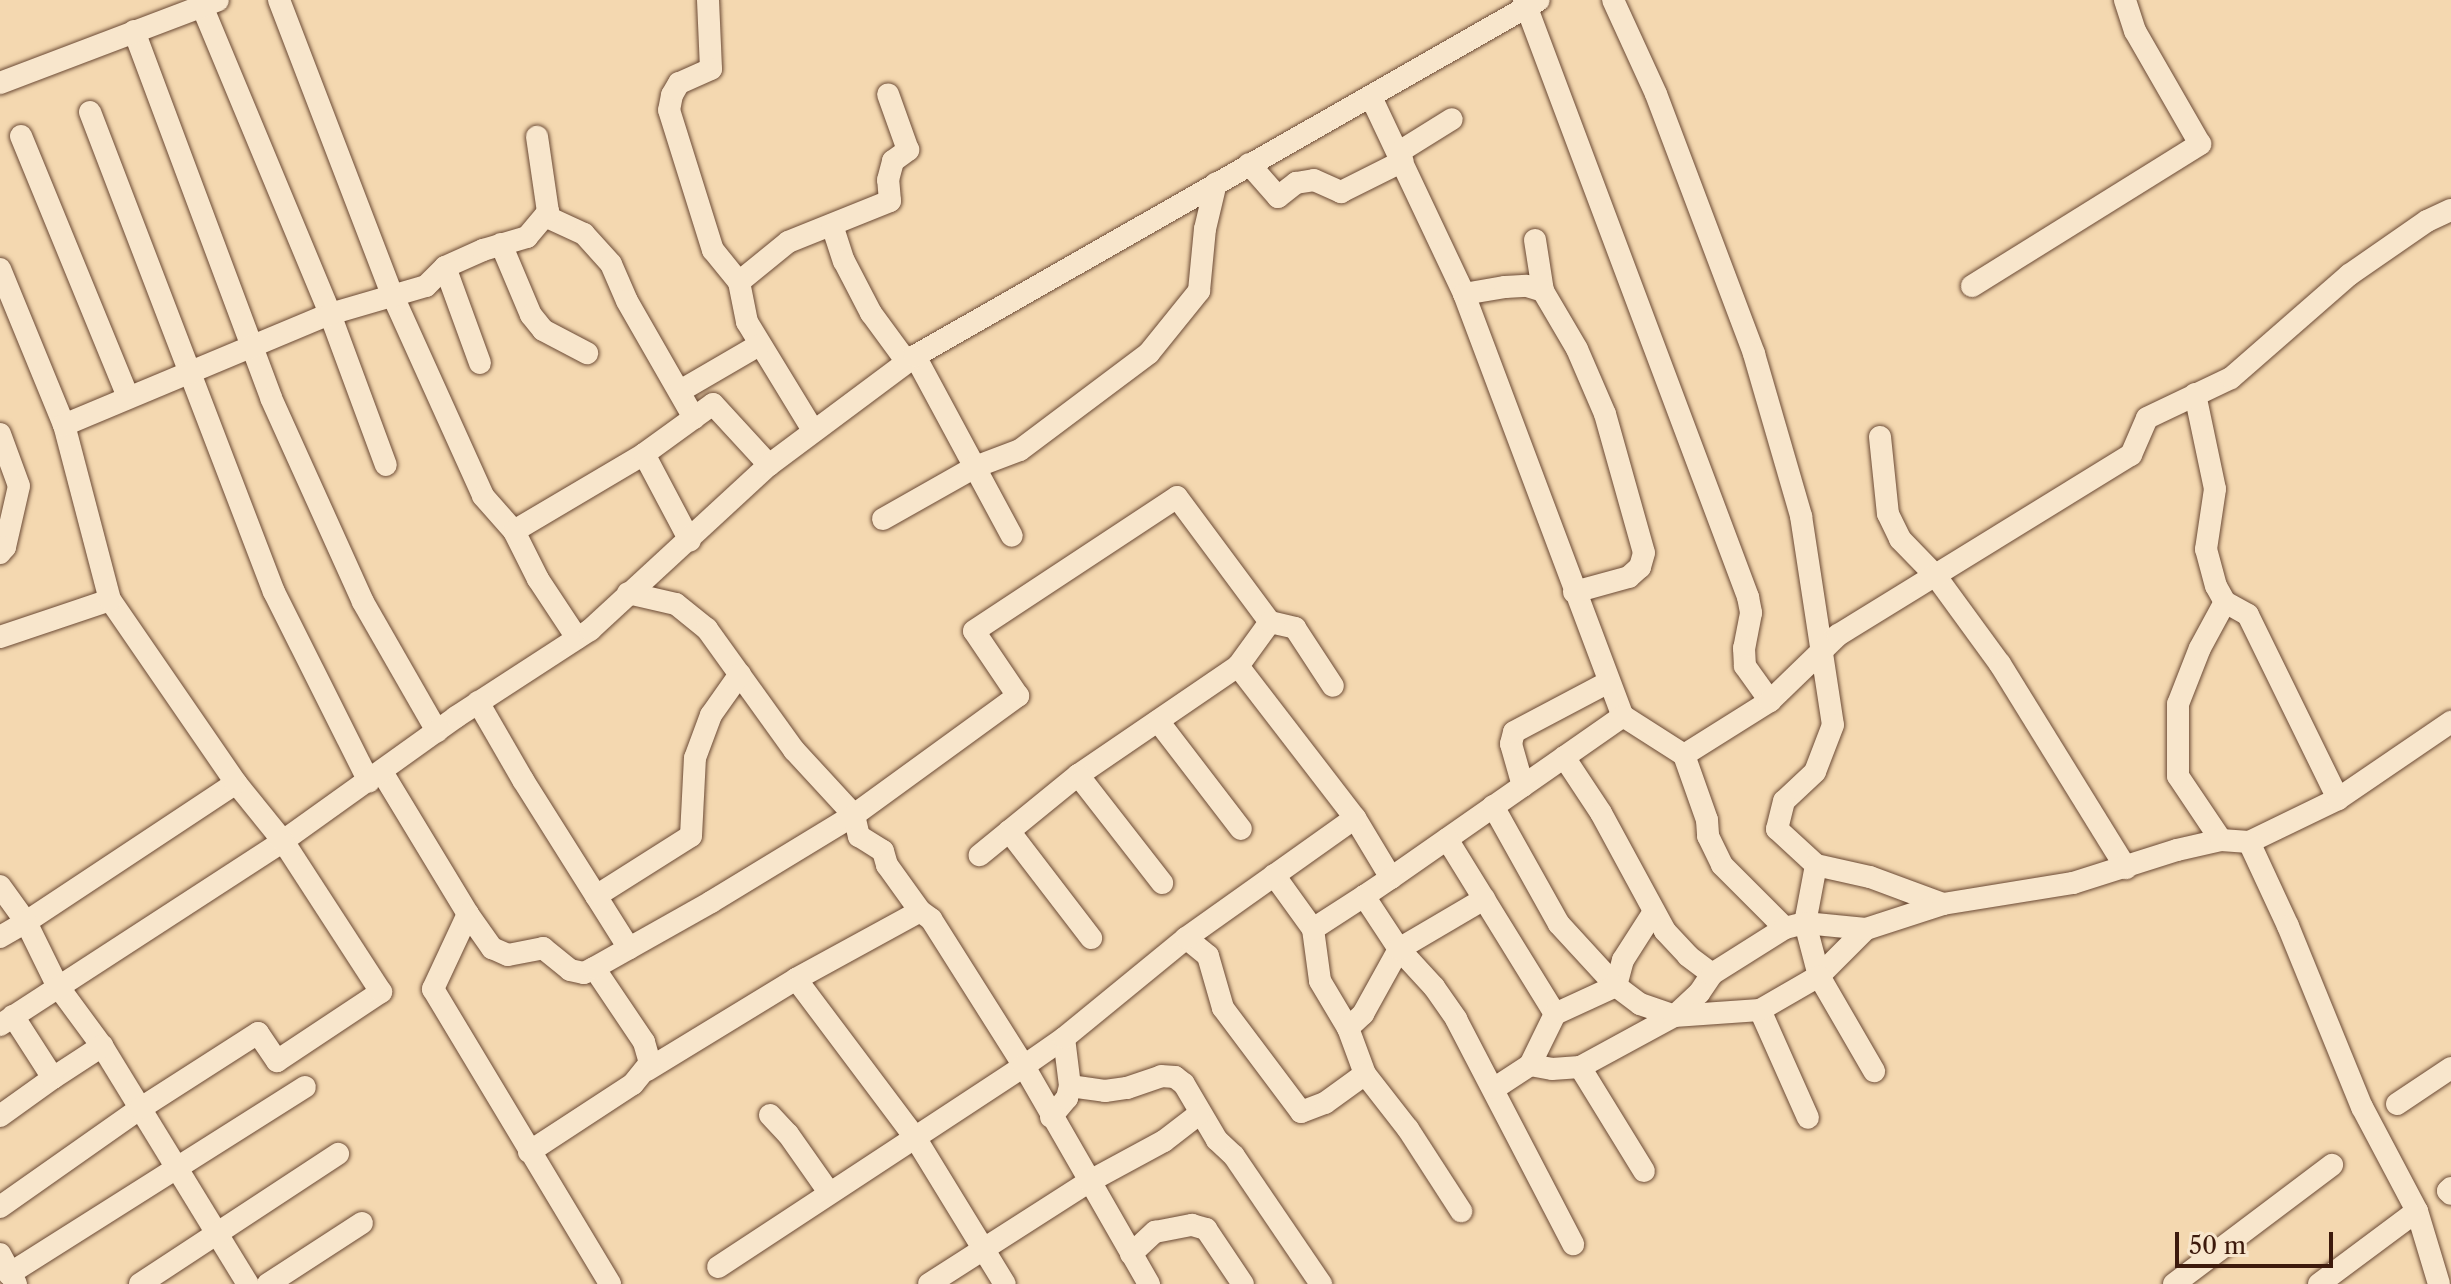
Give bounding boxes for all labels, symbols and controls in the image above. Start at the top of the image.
scale bar [2179,1216,2337,1266]
text: 50 m [2189,1231,2246,1260]

